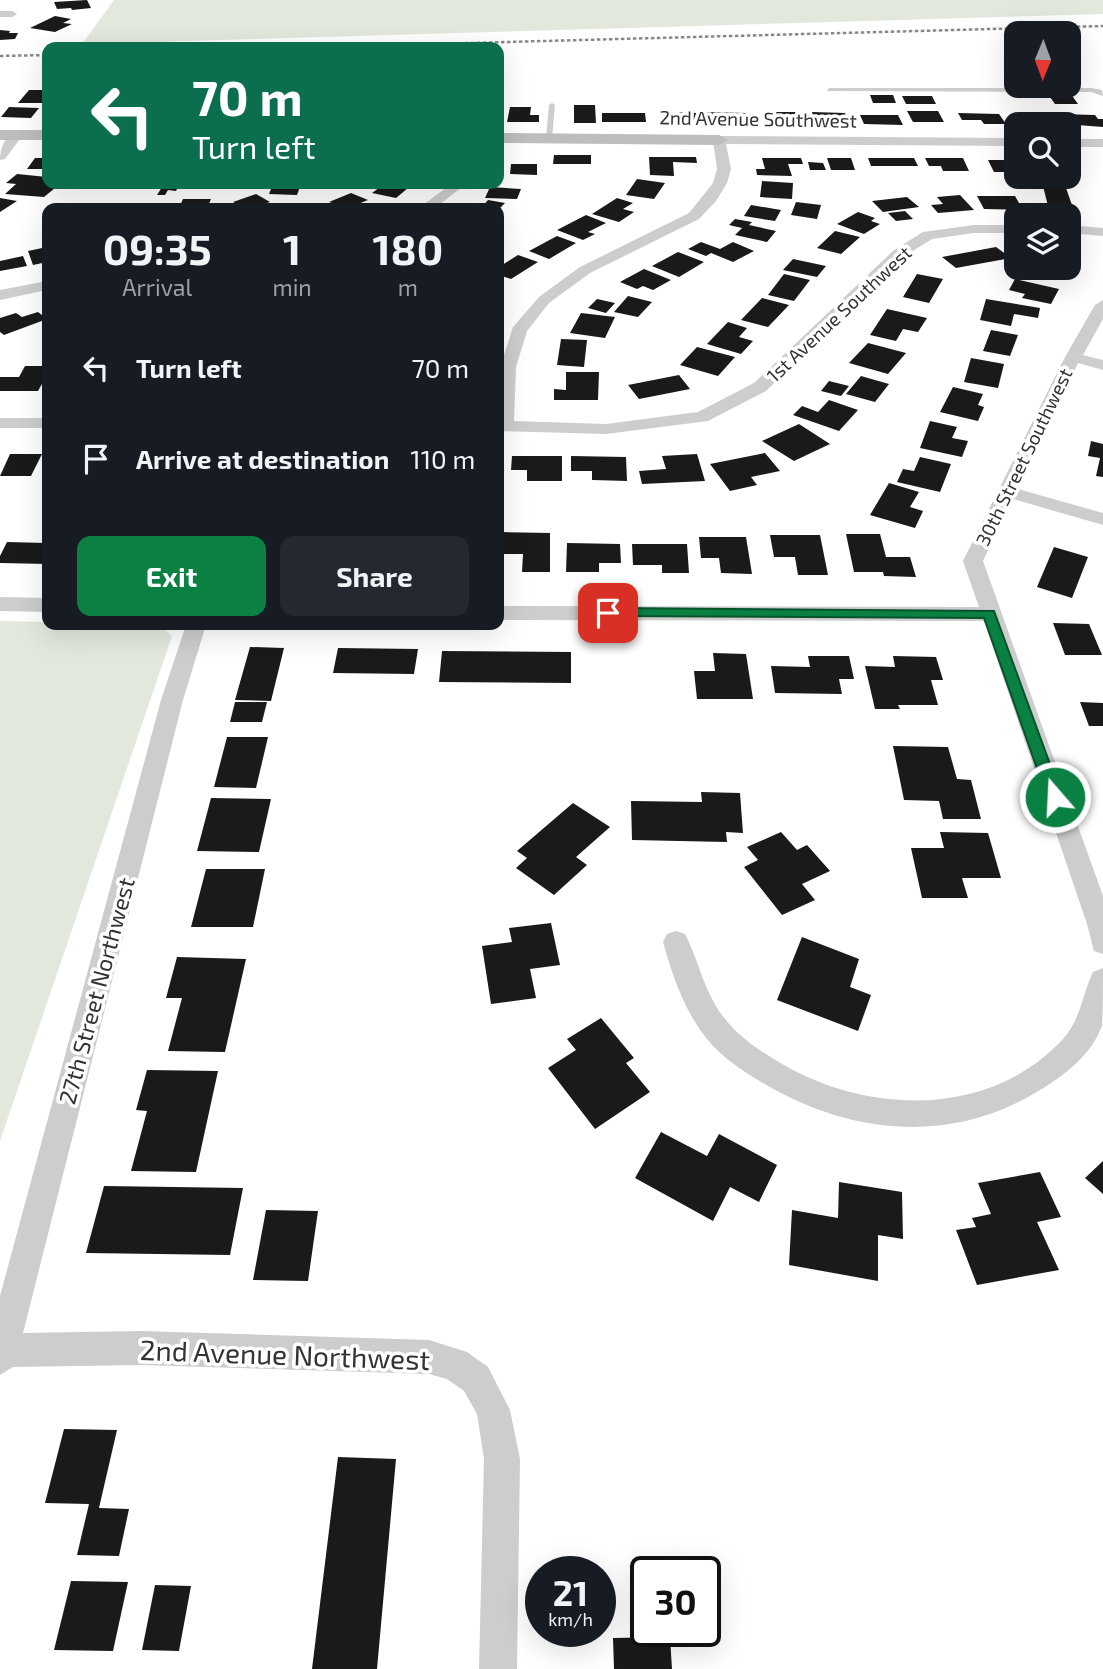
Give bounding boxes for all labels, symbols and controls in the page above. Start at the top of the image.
north arrow [1004,21,1082,98]
map controls [1004,21,1081,280]
text: 70 m [192,67,303,126]
icon: left [77,70,168,161]
street label: 2nd Avenue Southwest [659,105,857,132]
button: search [1004,112,1081,189]
text: Turn left [192,127,316,165]
button: layers [1004,203,1081,280]
text: 09:35 [103,223,212,273]
text: 1 [283,223,301,273]
text: 180 [372,223,443,273]
street label: 1st Avenue Southwest [762,241,916,387]
text: Arrival [122,273,192,301]
text: min [273,273,312,301]
text: m [398,273,418,301]
icon: left [77,349,115,387]
text: Turn left [136,352,242,383]
text: 70 m [411,352,469,383]
street label: 30th Street Southwest [971,364,1077,549]
icon: arrive [77,440,115,478]
text: Arrive at destination [136,443,389,474]
text: 110 m [410,443,475,474]
button: Exit [77,536,266,616]
button: Share [280,536,469,616]
pin [578,583,638,643]
icon: arrive [589,594,627,632]
position arrow [1018,760,1092,834]
street label: 27th Street Northwest [52,874,140,1107]
street label: 2nd Avenue Northwest [139,1332,431,1376]
speed limit sign: 30 [630,1556,721,1647]
text: 21 [553,1571,588,1613]
text: km/h [548,1608,593,1630]

